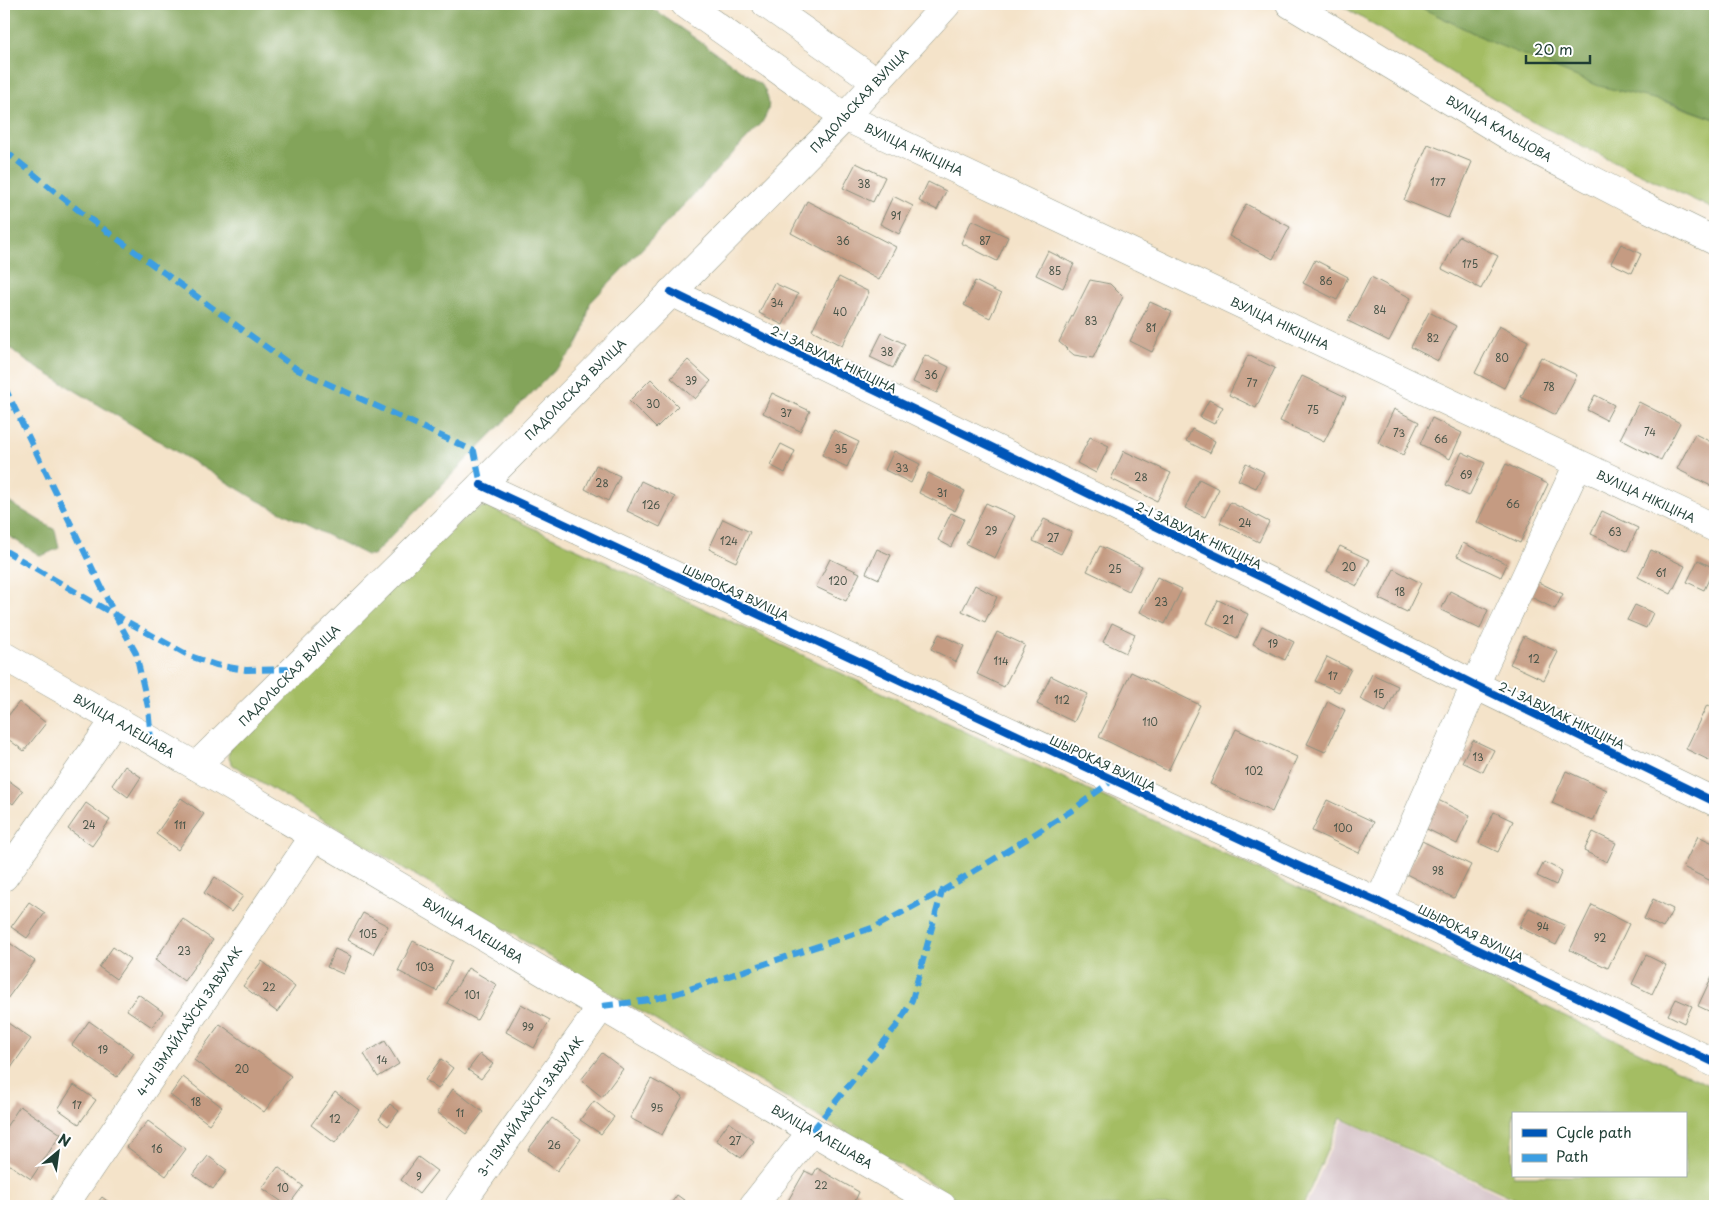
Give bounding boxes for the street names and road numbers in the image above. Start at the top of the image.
street label: ПАДОЛЬСКАЯ ВУЛІЦА [806,44,912,156]
street label: ВУЛІЦА КАЛЬЦОВА [1443,90,1556,166]
street label: ВУЛІЦА НІКІЦІНА [862,118,966,180]
street label: ВУЛІЦА НІКІЦІНА [1228,292,1332,354]
street label: 2-І ЗАВУЛАК НІКІЦІНА [768,321,900,397]
street label: ПАДОЛЬСКАЯ ВУЛІЦА [520,334,630,444]
street label: ВУЛІЦА НІКІЦІНА [1594,465,1698,527]
street label: 2-І ЗАВУЛАК НІКІЦІНА [1133,497,1265,573]
street label: ШЫРОКАЯ ВУЛІЦА [680,559,792,625]
street label: ПАДОЛЬСКАЯ ВУЛІЦА [234,620,344,730]
street label: 2-І ЗАВУЛАК НІКІЦІНА [1496,677,1628,753]
street label: ВУЛІЦА АЛЕШАВА [70,689,178,761]
street label: ШЫРОКАЯ ВУЛІЦА [1047,730,1159,796]
street label: ВУЛІЦА АЛЕШАВА [419,893,527,967]
street label: ШЫРОКАЯ ВУЛІЦА [1415,900,1527,966]
street label: 4-Ы ІЗМАЙЛАЎСКІ ЗАВУЛАК [132,942,246,1100]
street label: 3-І ІЗМАЙЛАЎСКІ ЗАВУЛАК [473,1032,587,1180]
street label: ВУЛІЦА АЛЕШАВА [768,1100,876,1172]

